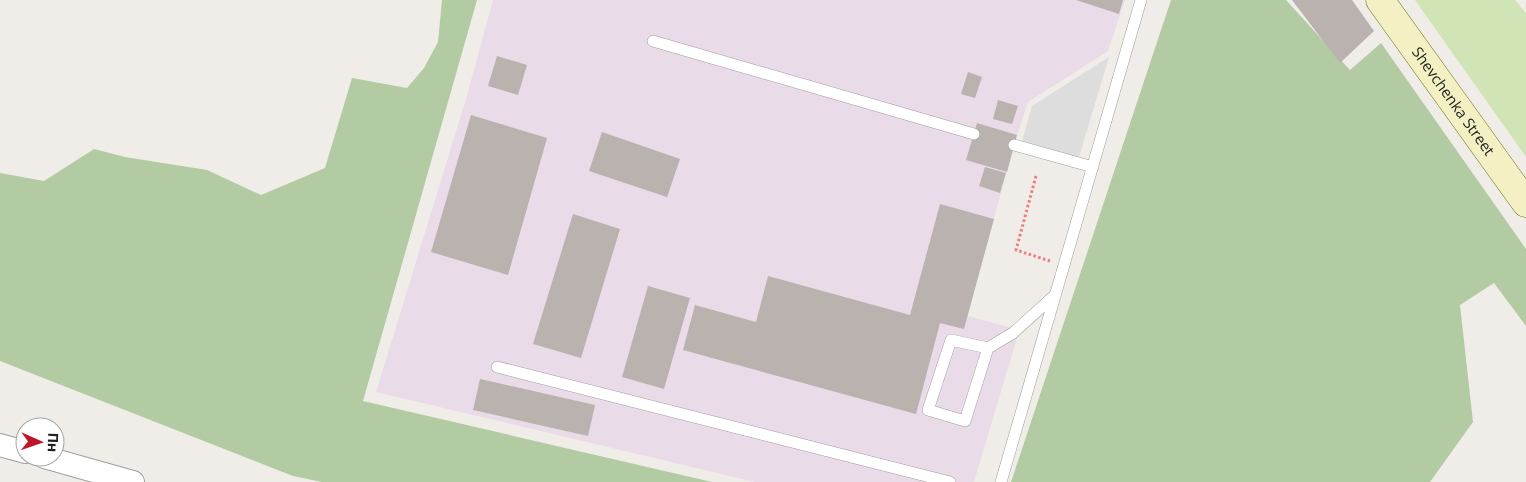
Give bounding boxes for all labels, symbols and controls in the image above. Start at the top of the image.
street label: Shevchenka Street [1408,42,1500,159]
north arrow [15,417,65,467]
text: Пн [44,432,63,453]

